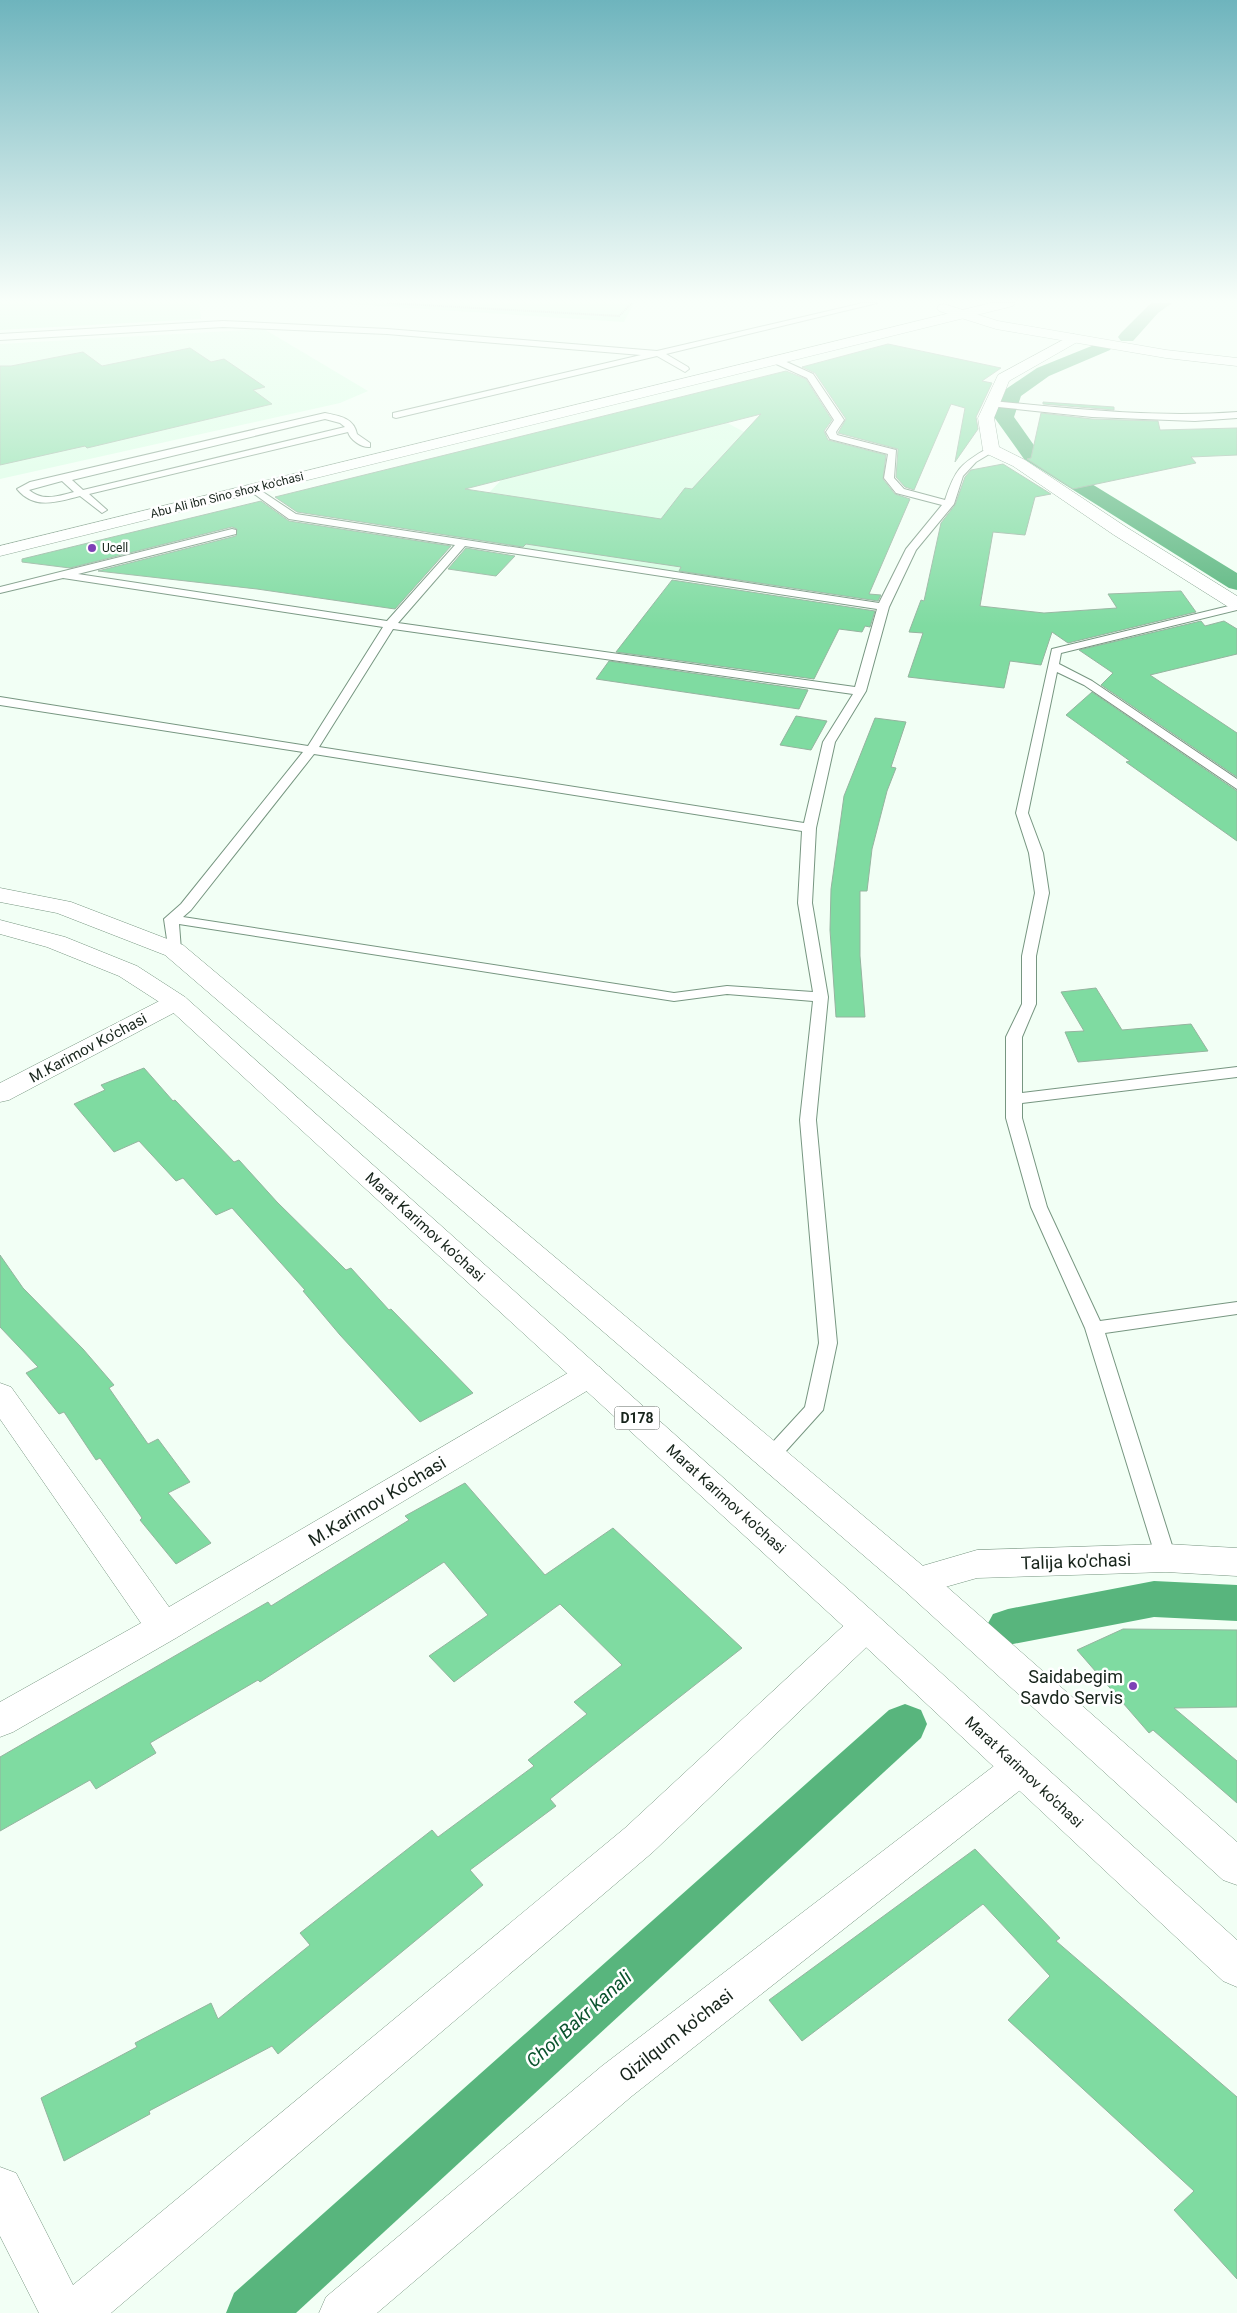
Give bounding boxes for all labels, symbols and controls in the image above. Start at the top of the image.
street label: Abu Ali ibn Sino shox ko'chasi [149,469,305,521]
place label: Ucell [102,541,128,555]
marker: Ucell [86,542,98,554]
street label: M.Karimov Ko'chasi [26,1009,150,1087]
street label: Marat Karimov ko'chasi [361,1169,489,1285]
road number: D178 [614,1406,660,1430]
street label: Marat Karimov ko'chasi [662,1441,790,1557]
street label: M.Karimov Ko'chasi [304,1452,450,1550]
street label: Talija ko'chasi [1020,1549,1132,1573]
place label: Saidabegim Savdo Servis [1020,1666,1123,1708]
marker: Saidabegim Savdo Servis [1127,1680,1139,1692]
street label: Marat Karimov ko'chasi [961,1713,1087,1831]
water label: Chor Bakr kanali [522,1965,637,2072]
street label: Qizilqum ko'chasi [615,1984,737,2086]

